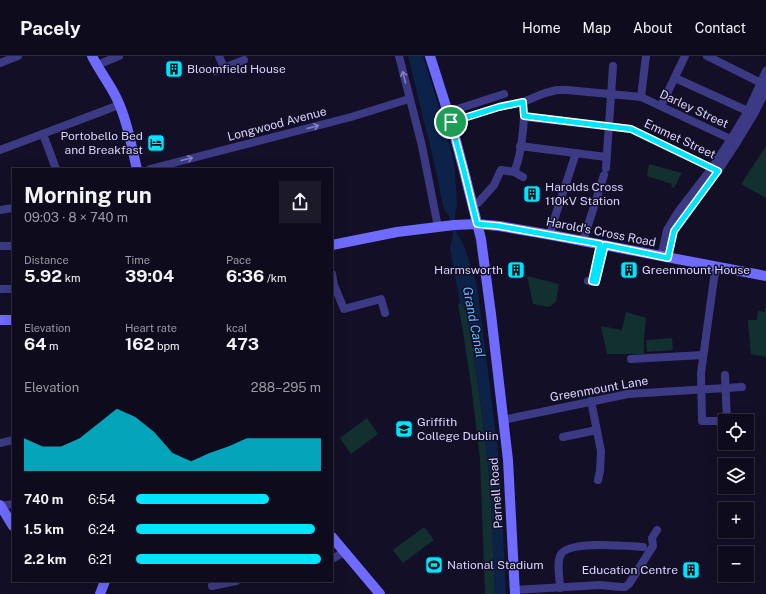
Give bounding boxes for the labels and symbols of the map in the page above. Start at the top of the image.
building icon: Bloomfield House [164,59,184,79]
place label: Bloomfield House [187,62,286,76]
one-way arrow [400,71,408,84]
street label: Darley Street [657,87,731,131]
street label: Longwood Avenue [226,104,328,144]
pin [434,105,468,139]
street label: Emmet Street [642,116,718,162]
one-way arrow [306,123,319,130]
place label: Portobello Bed and Breakfast [60,129,143,157]
hotel icon: Portobello Bed and Breakfast [146,133,166,153]
one-way arrow [181,155,194,163]
place label: Harolds Cross 110kV Station [545,180,623,208]
building icon: Harolds Cross 110kV Station [522,184,542,204]
street label: Harold's Cross Road [545,214,657,250]
building icon: Harmsworth [506,260,526,280]
building icon: Greenmount House [619,260,639,280]
place label: Harmsworth [434,263,503,277]
place label: Greenmount House [642,263,750,277]
water label: Grand Canal [460,285,488,359]
street label: Greenmount Lane [549,373,649,405]
place label: Griffith College Dublin [417,415,499,443]
school or university icon: Griffith College Dublin [394,419,414,439]
street label: Parnell Road [487,457,505,529]
sports icon: National Stadium [424,555,444,575]
place label: National Stadium [447,558,544,572]
building icon: Education Centre [681,560,701,580]
place label: Education Centre [582,563,678,577]

